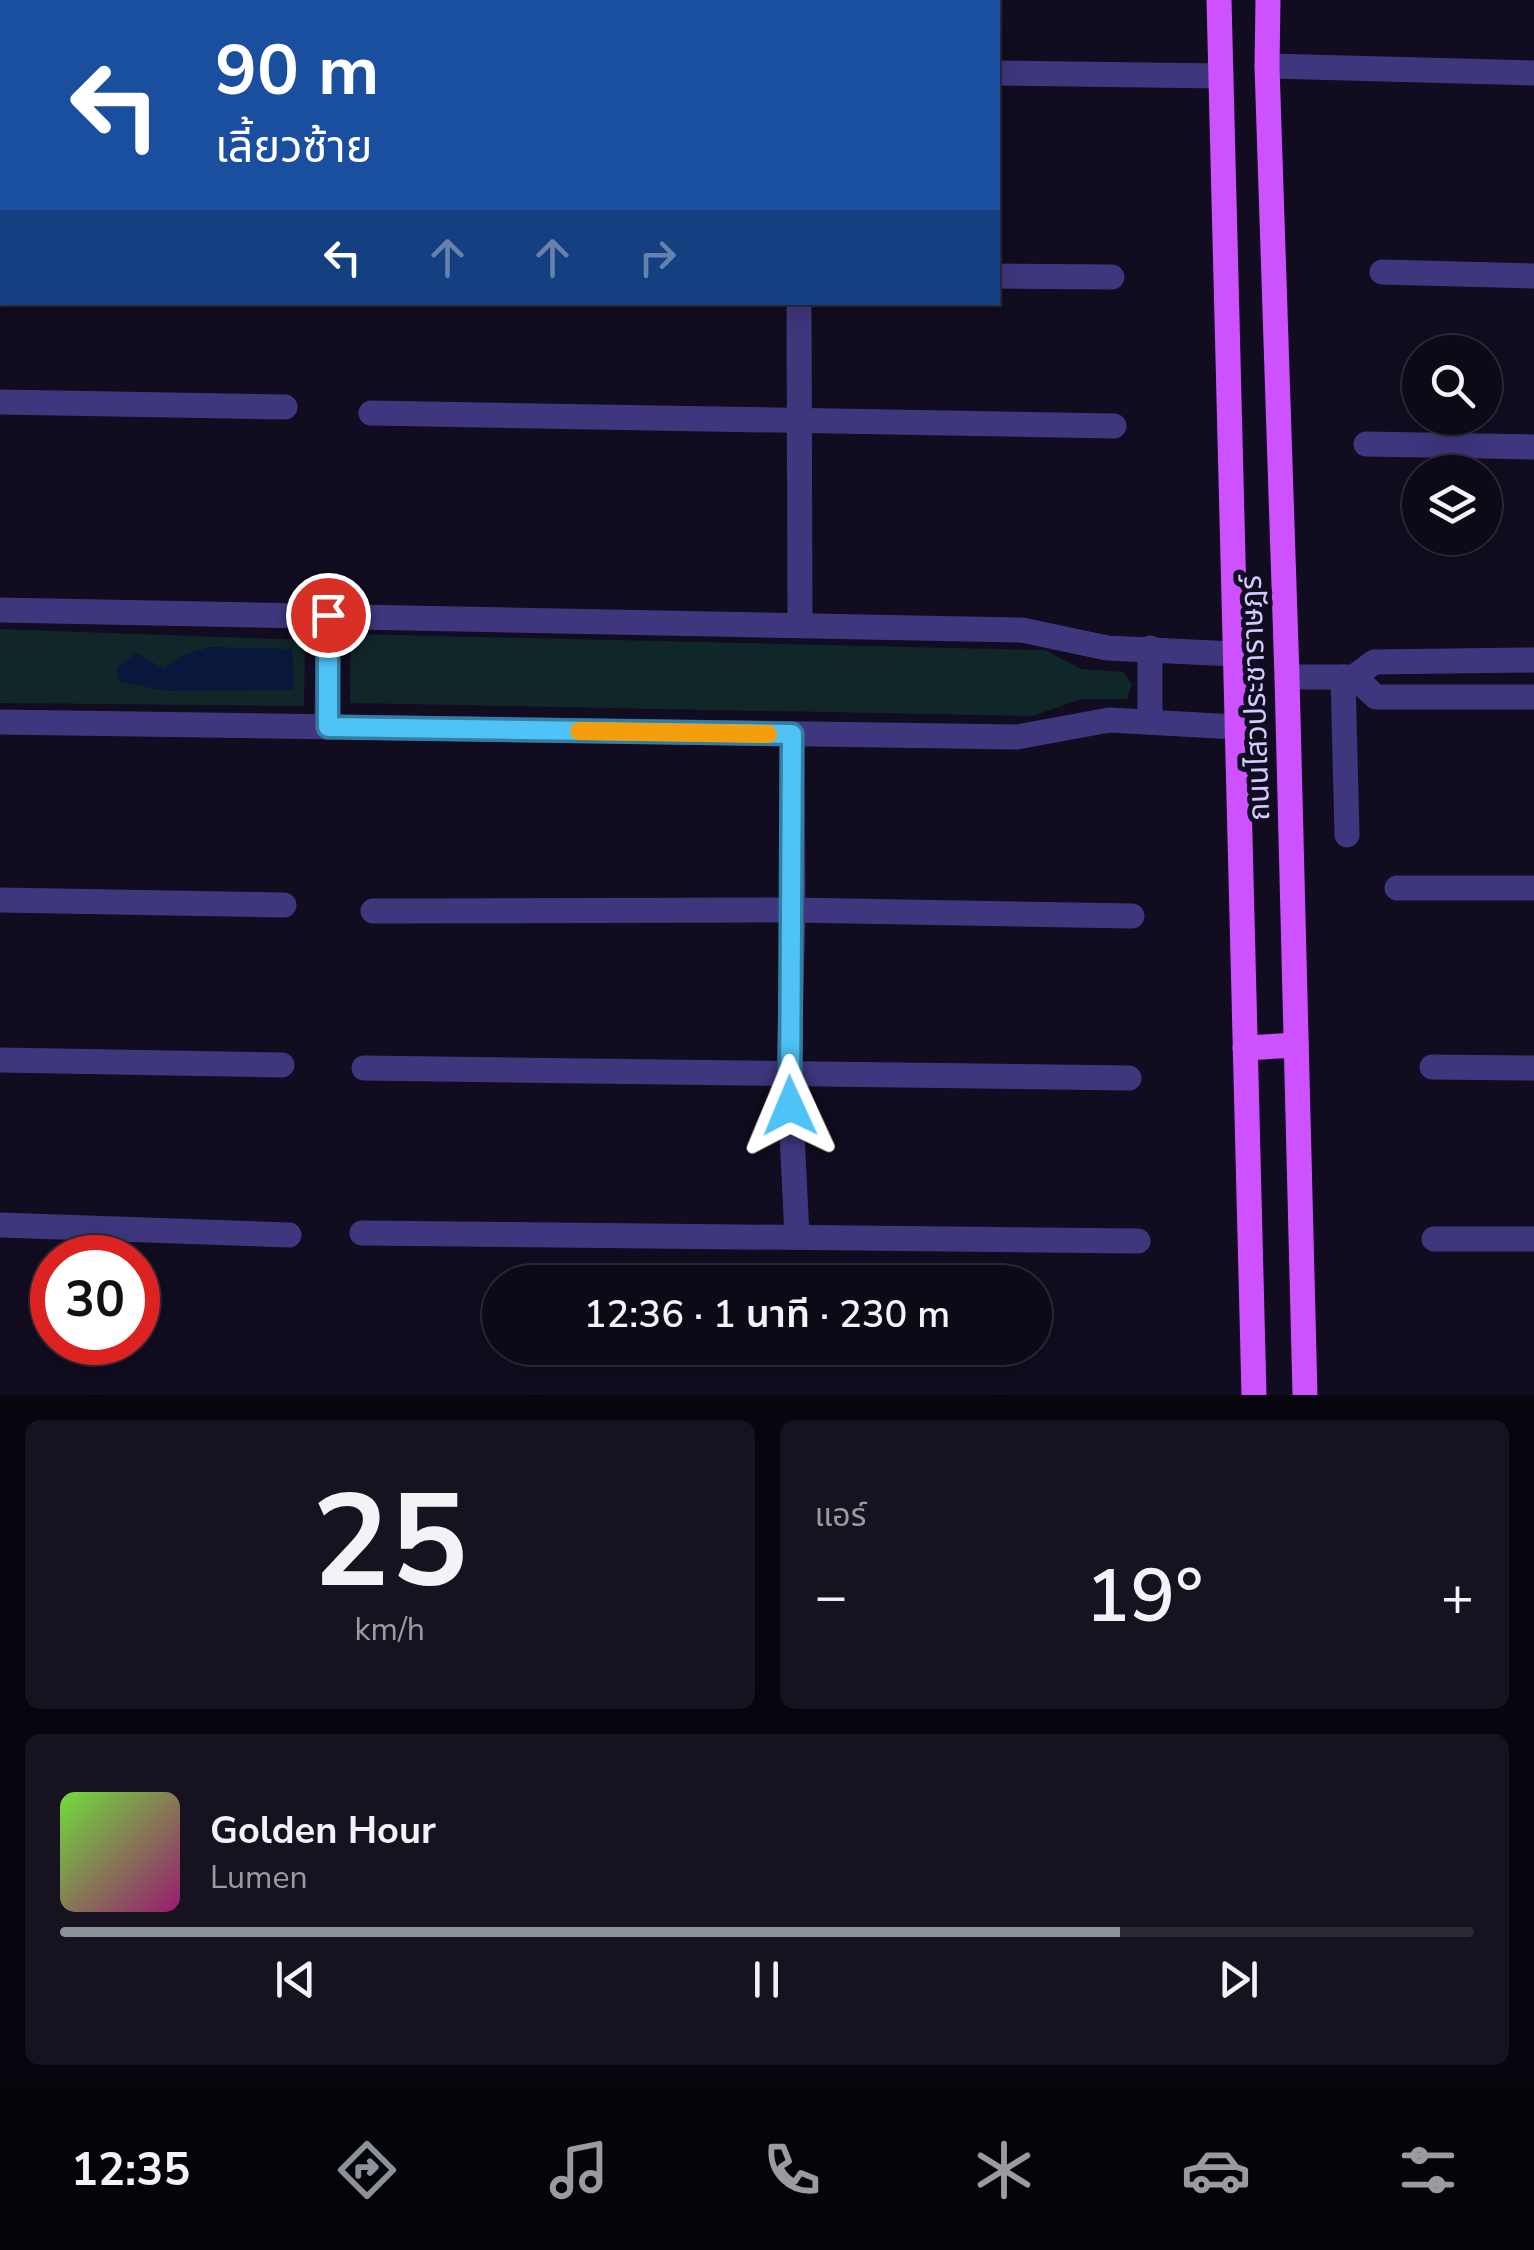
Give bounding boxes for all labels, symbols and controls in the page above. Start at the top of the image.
text: 90 m [215,23,379,119]
icon: left [50,40,180,170]
text: เลี้ยวซ้าย [215,117,372,178]
icon: left [315,230,370,285]
icon: ahead [420,230,475,285]
icon: ahead [525,230,580,285]
icon: right [630,230,685,285]
map controls [1402,335,1502,555]
button: search [1402,335,1502,435]
button: layers [1402,455,1502,555]
pin [286,573,371,658]
street label: ถนนไสวประชาราษฎร์ [1231,573,1280,822]
icon: arrive [301,588,356,643]
position arrow [738,1054,842,1158]
speed limit sign: 30 [30,1235,160,1365]
text: 12:36 · 1 นาที · 230 m [584,1289,950,1340]
text: 25 [312,1454,468,1631]
text: แอร์ [815,1494,866,1537]
text: 19° [1085,1545,1203,1647]
text: − [815,1559,848,1634]
text: + [1441,1559,1474,1634]
text: km/h [354,1608,425,1651]
text: Golden Hour [210,1805,436,1856]
text: Lumen [210,1856,308,1899]
icon: previous [268,1952,323,2007]
icon: pause [739,1952,794,2007]
icon: next [1211,1952,1266,2007]
icon: directions [332,2135,402,2205]
icon: music [544,2135,614,2205]
icon: phone [757,2135,827,2205]
icon: climate [969,2135,1039,2205]
icon: car [1181,2135,1251,2205]
icon: filters [1393,2135,1463,2205]
text: 12:35 [71,2140,190,2201]

